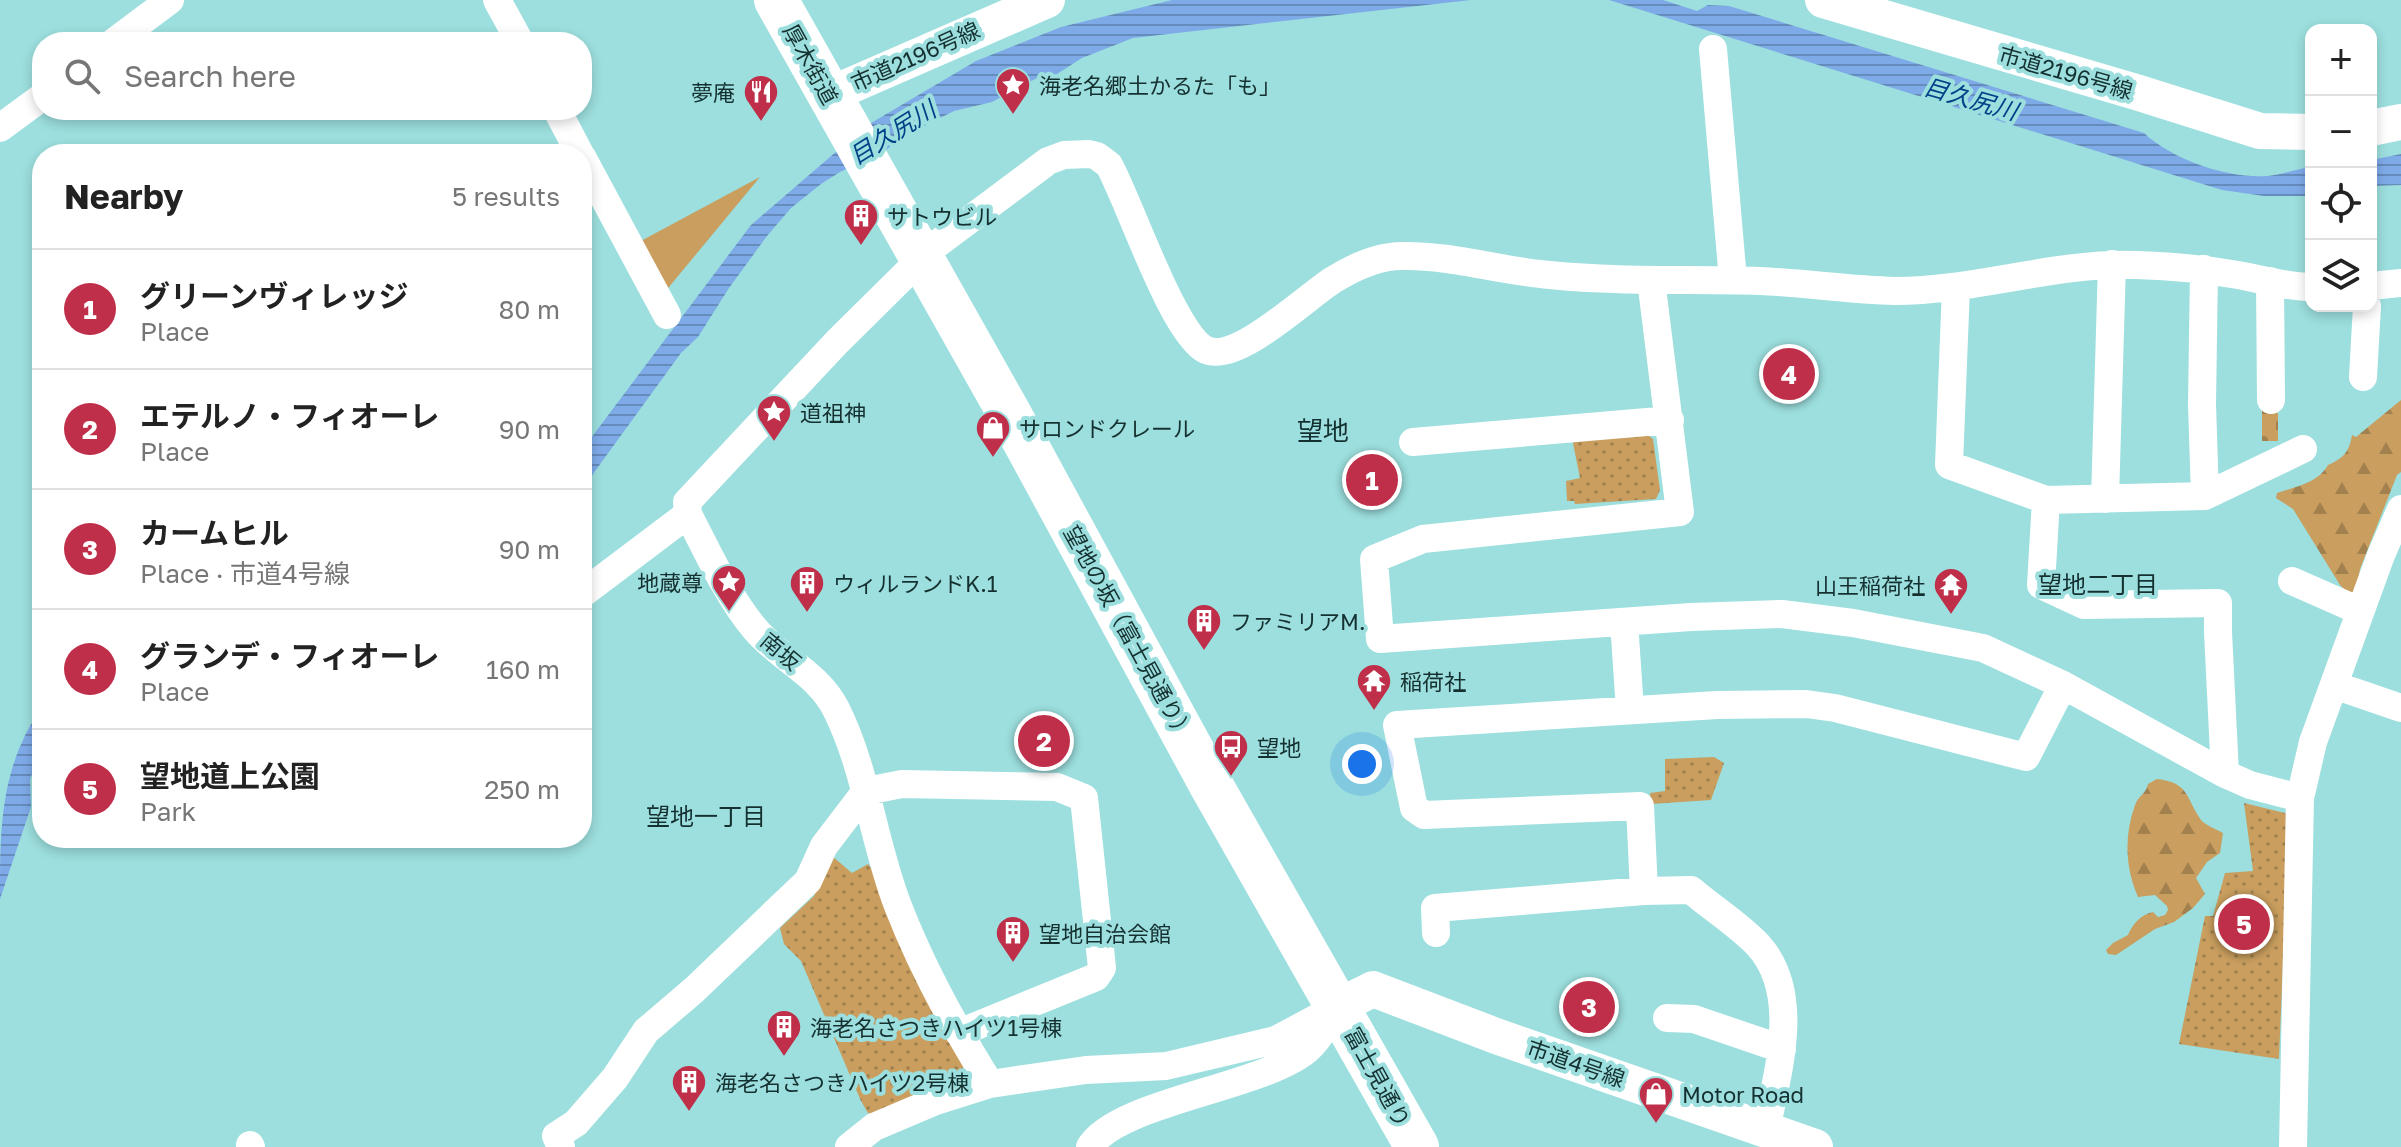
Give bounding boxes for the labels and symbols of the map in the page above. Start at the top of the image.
street label: 市道2196号線 [846,16,984,96]
street label: 厚木街道 [778,19,844,109]
street label: 市道2196号線 [1996,40,2136,104]
place icon: 海老名郷土かるた「も」 [994,66,1032,116]
water label: 目久尻川 [1921,71,2024,126]
place label: 海老名郷土かるた「も」 [1039,72,1281,99]
restaurant icon: 夢庵 [742,73,780,123]
place label: 夢庵 [691,79,735,106]
water label: 目久尻川 [844,93,943,170]
building icon: サトウビル [842,197,880,247]
place label: サトウビル [887,203,997,230]
pin: 4 [1763,344,1815,404]
place icon: 道祖神 [755,393,793,443]
place label: 道祖神 [800,399,866,426]
shop icon: サロンドクレール [974,409,1012,459]
place label: サロンドクレール [1019,415,1195,442]
district label: 望地 [1297,415,1349,446]
pin: 1 [1346,450,1398,510]
street label: 望地の坂（富士見通り） [1059,521,1199,745]
place icon: 地蔵尊 [710,563,748,613]
building icon: ウィルランドK.1 [788,564,826,614]
temple icon: 山王稲荷社 [1932,566,1970,616]
place label: 地蔵尊 [637,569,703,596]
district label: 望地二丁目 [2038,569,2158,598]
place label: ウィルランドK.1 [833,570,998,597]
place label: 山王稲荷社 [1815,572,1925,599]
building icon: ファミリアM. [1185,602,1223,652]
place label: ファミリアM. [1230,608,1366,635]
street label: 南坂 [755,627,807,675]
temple icon: 稲荷社 [1355,662,1393,712]
place label: 稲荷社 [1400,668,1466,695]
pin: 2 [1018,711,1070,771]
bus stop icon: 望地 [1212,728,1250,778]
place label: 望地 [1257,734,1301,761]
your location [1342,744,1382,784]
district label: 望地一丁目 [646,801,766,830]
pin: 5 [2218,894,2270,954]
building icon: 望地自治会館 [994,914,1032,964]
place label: 望地自治会館 [1039,920,1171,947]
pin: 3 [1563,977,1615,1037]
building icon: 海老名さつきハイツ1号棟 [765,1008,803,1058]
place label: 海老名さつきハイツ1号棟 [810,1014,1062,1041]
street label: 富士見通り [1340,1022,1416,1132]
street label: 市道4号線 [1524,1034,1628,1092]
building icon: 海老名さつきハイツ2号棟 [670,1063,708,1113]
place label: 海老名さつきハイツ2号棟 [715,1069,969,1096]
shop icon: Motor Road [1637,1075,1675,1125]
place label: Motor Road [1682,1081,1804,1108]

